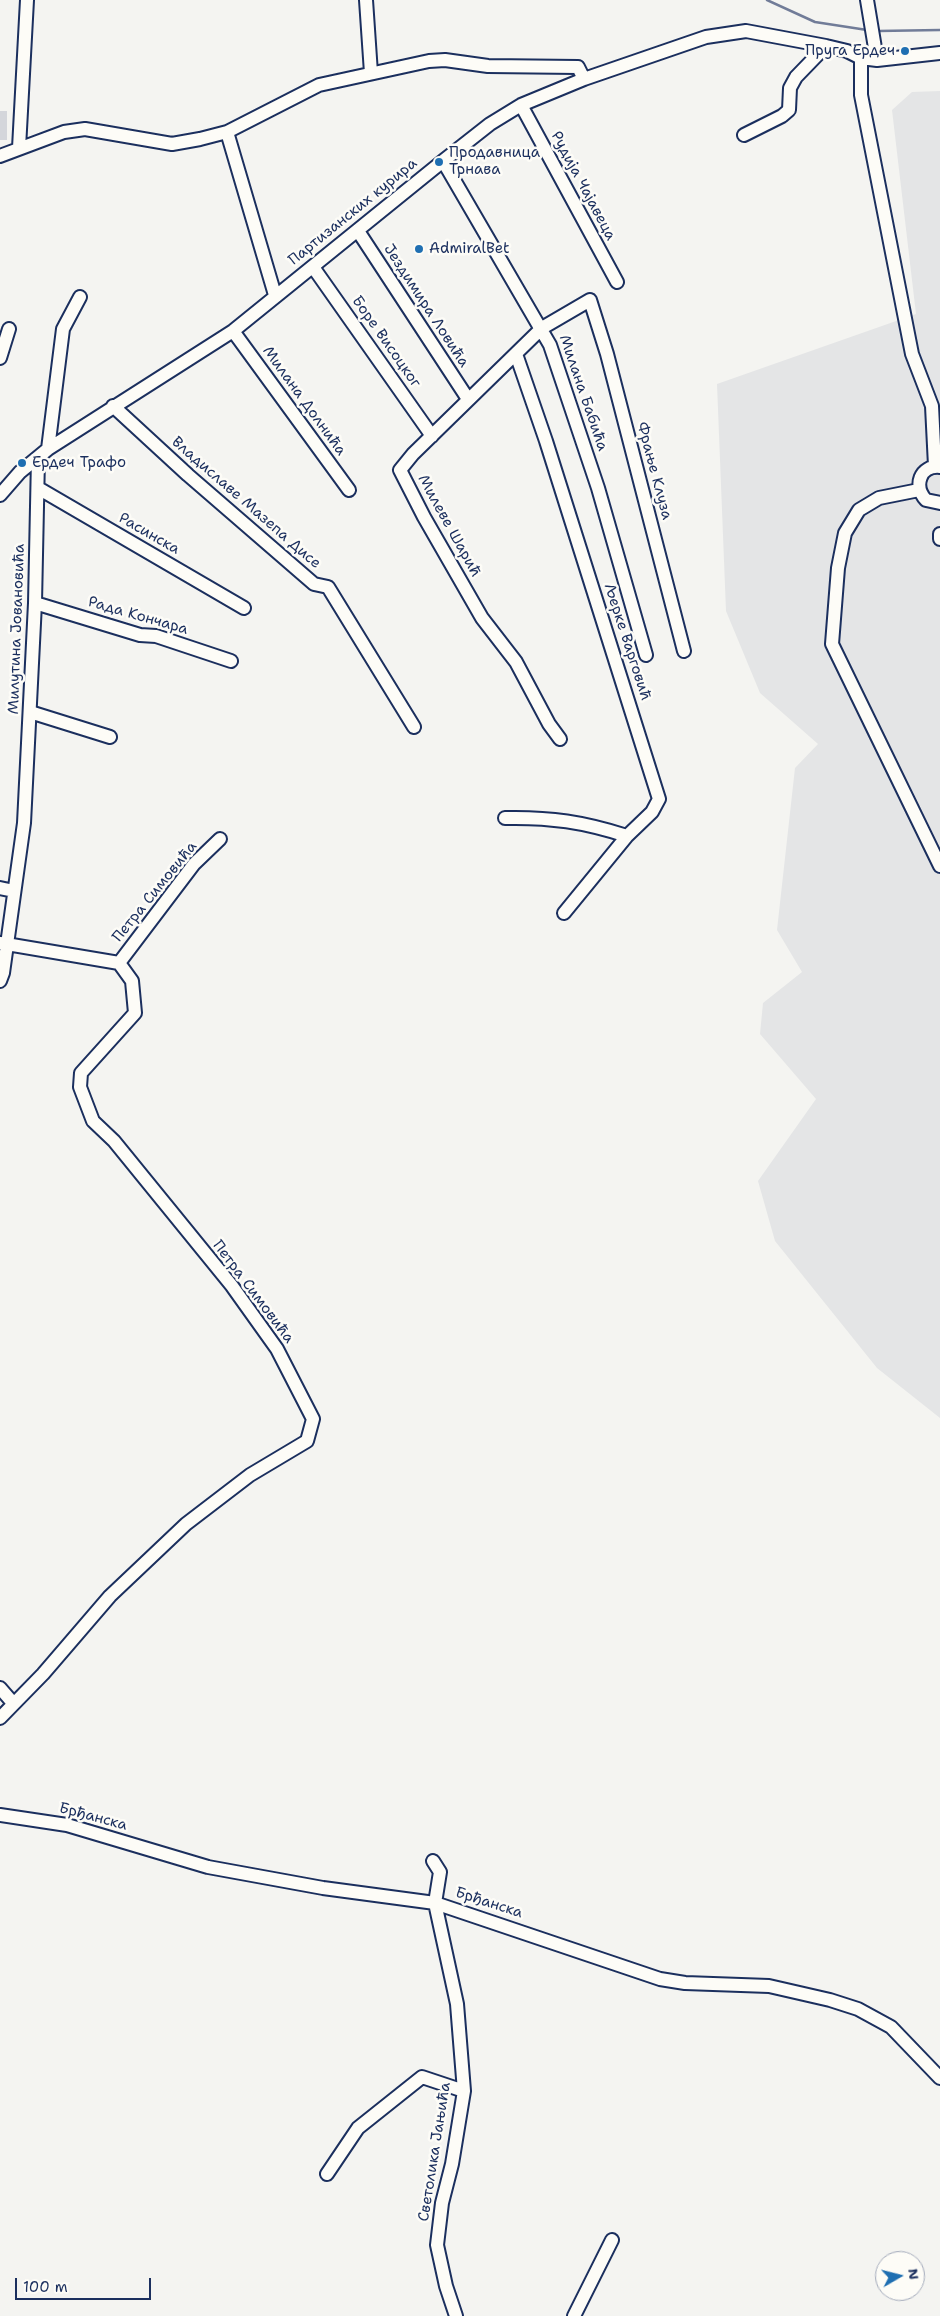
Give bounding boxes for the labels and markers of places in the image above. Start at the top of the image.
place label: Пруга Ердеч [805,42,895,60]
marker: Пруга Ердеч [899,45,911,57]
place label: Продавница Трнава [449,144,540,179]
marker: Продавница Трнава [433,156,445,168]
place label: AdmiralBet [429,240,510,258]
marker: AdmiralBet [413,243,425,255]
place label: Ердеч Трафо [32,454,126,472]
marker: Ердеч Трафо [16,457,28,469]

